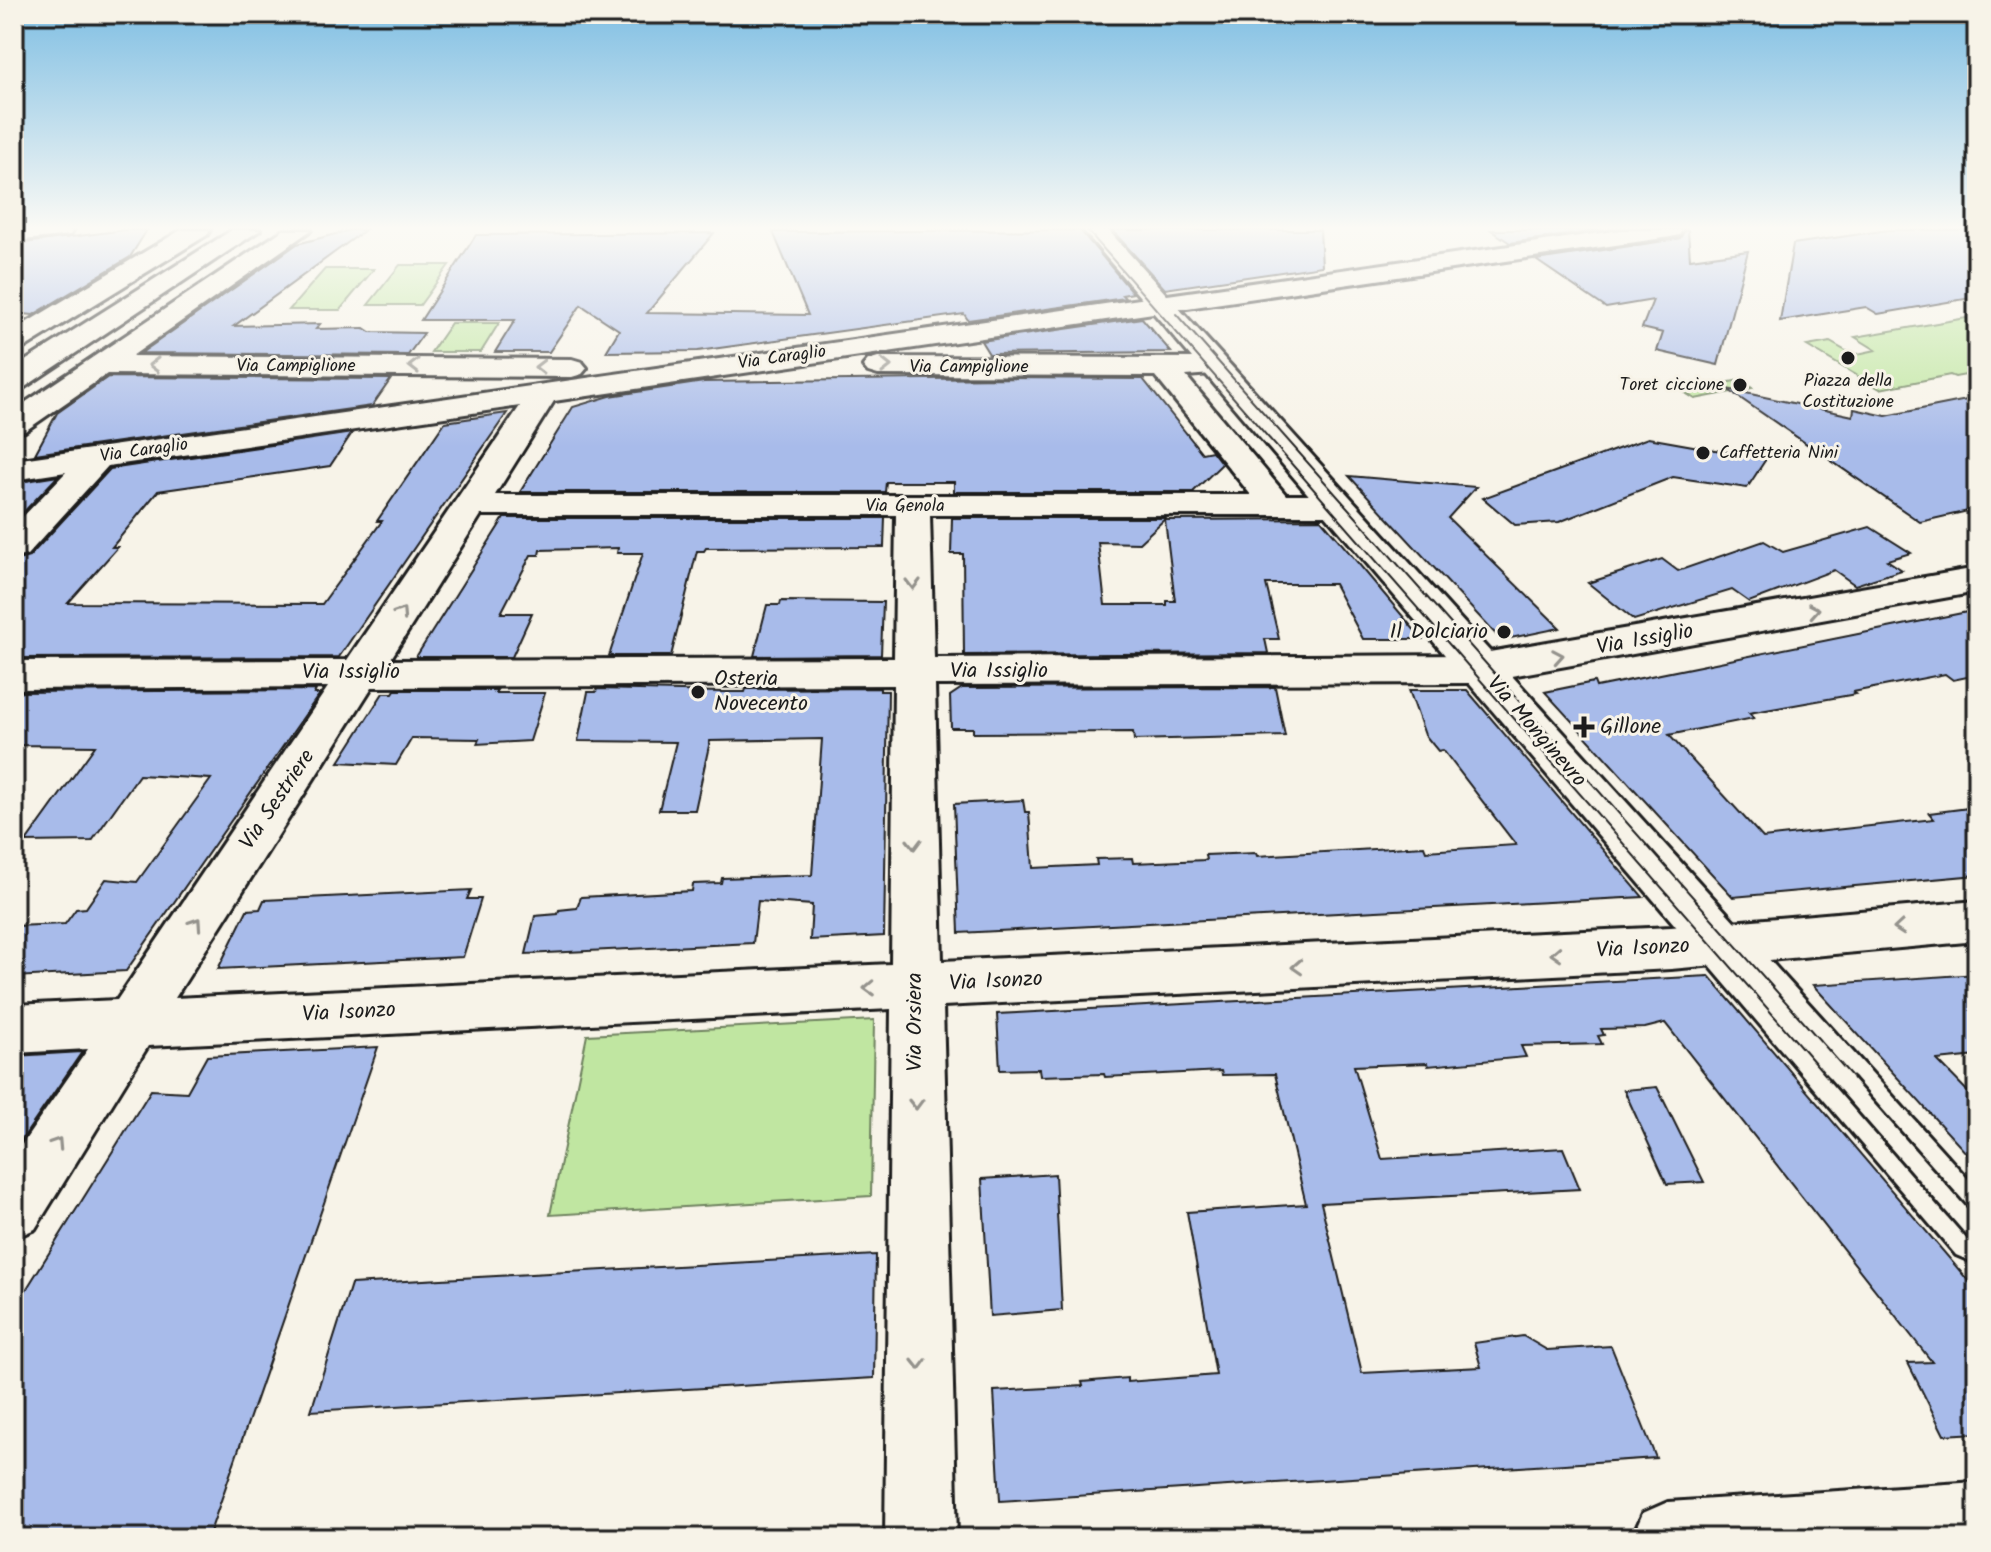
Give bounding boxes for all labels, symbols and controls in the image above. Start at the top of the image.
street label: Via Caraglio [736,337,828,379]
marker: Piazza della Costituzione [1839,349,1857,367]
street label: Via Campiglione [236,352,356,381]
street label: Via Campiglione [909,353,1029,382]
one-way arrow [147,356,160,374]
one-way arrow [407,357,420,375]
one-way arrow [880,358,893,375]
one-way arrow [533,359,546,376]
place label: Piazza della Costituzione [1802,367,1894,417]
place label: Toret ciccione [1620,371,1724,400]
marker: Toret ciccione [1731,376,1749,394]
street label: Via Caraglio [98,430,190,472]
place label: Caffetteria Nini [1719,439,1839,468]
marker: Caffetteria Nini [1694,444,1712,462]
street label: Via Genola [865,492,945,521]
one-way arrow [904,578,922,591]
one-way arrow [1807,602,1820,619]
one-way arrow [391,607,406,622]
street label: Via Issiglio [1594,614,1696,666]
place label: Il Dolciario [1390,615,1488,650]
marker: Il Dolciario [1495,623,1513,641]
one-way arrow [1551,648,1565,665]
street label: Via Issiglio [950,654,1048,689]
street label: Via Issiglio [302,655,400,690]
place label: Osteria Novecento [714,662,808,722]
street label: Via Monginevro [1477,668,1595,796]
marker: Osteria Novecento [689,683,707,701]
place label: Gillone [1600,710,1661,745]
marker: Gillone [1575,718,1593,736]
street label: Via Sestriere [231,742,325,858]
one-way arrow [905,838,923,851]
one-way arrow [186,918,201,932]
one-way arrow [1892,919,1905,936]
street label: Via Isonzo [1595,929,1691,969]
one-way arrow [1549,945,1562,962]
one-way arrow [1290,958,1303,975]
street label: Via Isonzo [948,962,1044,1002]
street label: Via Orsiera [898,973,933,1071]
one-way arrow [862,980,875,997]
street label: Via Isonzo [301,993,397,1033]
one-way arrow [907,1098,925,1111]
one-way arrow [47,1137,62,1152]
one-way arrow [910,1358,928,1371]

